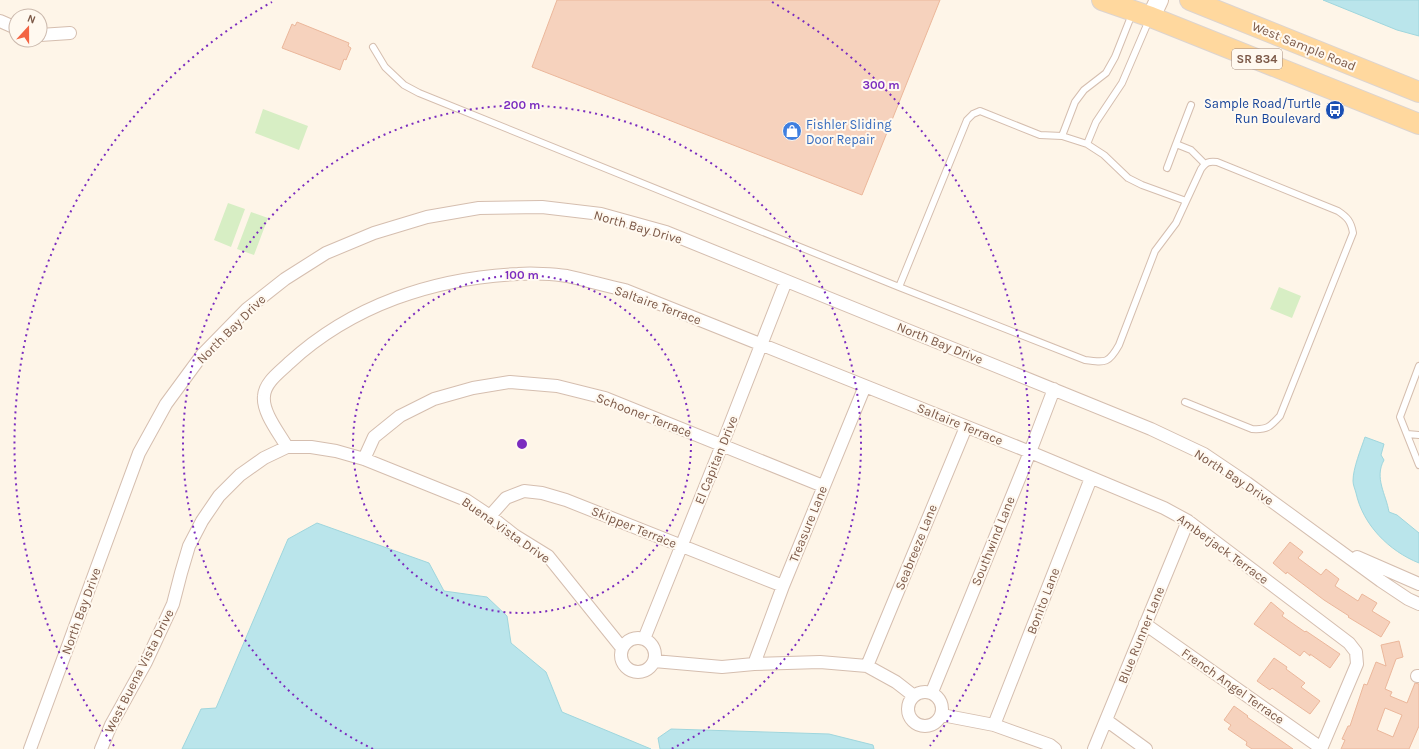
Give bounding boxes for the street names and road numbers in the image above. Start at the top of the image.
street label: West Sample Road [1250,18,1358,74]
road number: SR 834 [1232,49,1282,69]
street label: North Bay Drive [592,207,684,247]
street label: Saltaire Terrace [613,282,704,328]
street label: North Bay Drive [193,291,269,367]
street label: North Bay Drive [895,319,985,367]
street label: Schooner Terrace [594,390,694,440]
street label: Saltaire Terrace [915,400,1005,448]
street label: El Capitan Drive [691,413,741,506]
street label: North Bay Drive [1192,446,1277,508]
street label: Treasure Lane [786,483,830,564]
street label: Buena Vista Drive [459,494,553,566]
street label: Southwind Lane [968,494,1018,588]
street label: Seabreeze Lane [892,502,940,592]
street label: Skipper Terrace [589,503,679,551]
street label: Amberjack Terrace [1174,511,1272,587]
street label: North Bay Drive [58,565,104,656]
street label: Bonito Lane [1024,565,1063,636]
street label: Blue Runner Lane [1115,584,1167,686]
street label: West Buena Vista Drive [101,606,177,735]
street label: French Angel Terrace [1179,645,1287,727]

